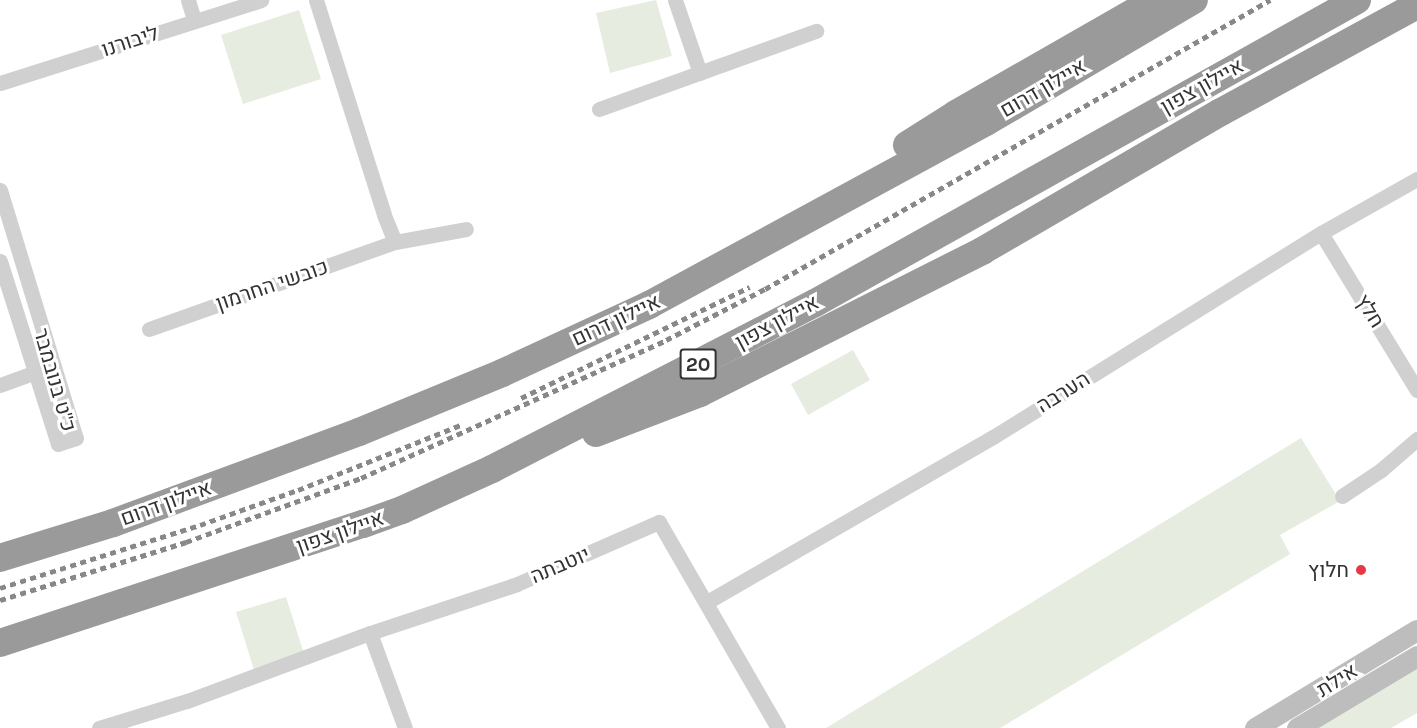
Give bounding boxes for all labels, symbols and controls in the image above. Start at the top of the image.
street label: ליבורנו [98,20,162,62]
street label: איילון דרום [996,53,1090,123]
street label: איילון צפון [1156,53,1248,119]
street label: כובשי החרמון [212,254,332,316]
street label: איילון דרום [568,289,664,351]
street label: איילון צפון [731,290,823,354]
street label: חלץ [1350,290,1390,332]
street label: כ"ט בנובמבר [28,325,82,435]
road number: 20 [678,347,718,381]
street label: הערבה [1032,366,1094,418]
street label: איילון דרום [117,475,215,531]
street label: איילון צפון [293,505,387,559]
street label: יוטבתה [527,541,593,589]
place label: חלוץ [1308,557,1349,583]
marker: חלוץ [1354,563,1368,577]
street label: אילת [1312,658,1362,702]

